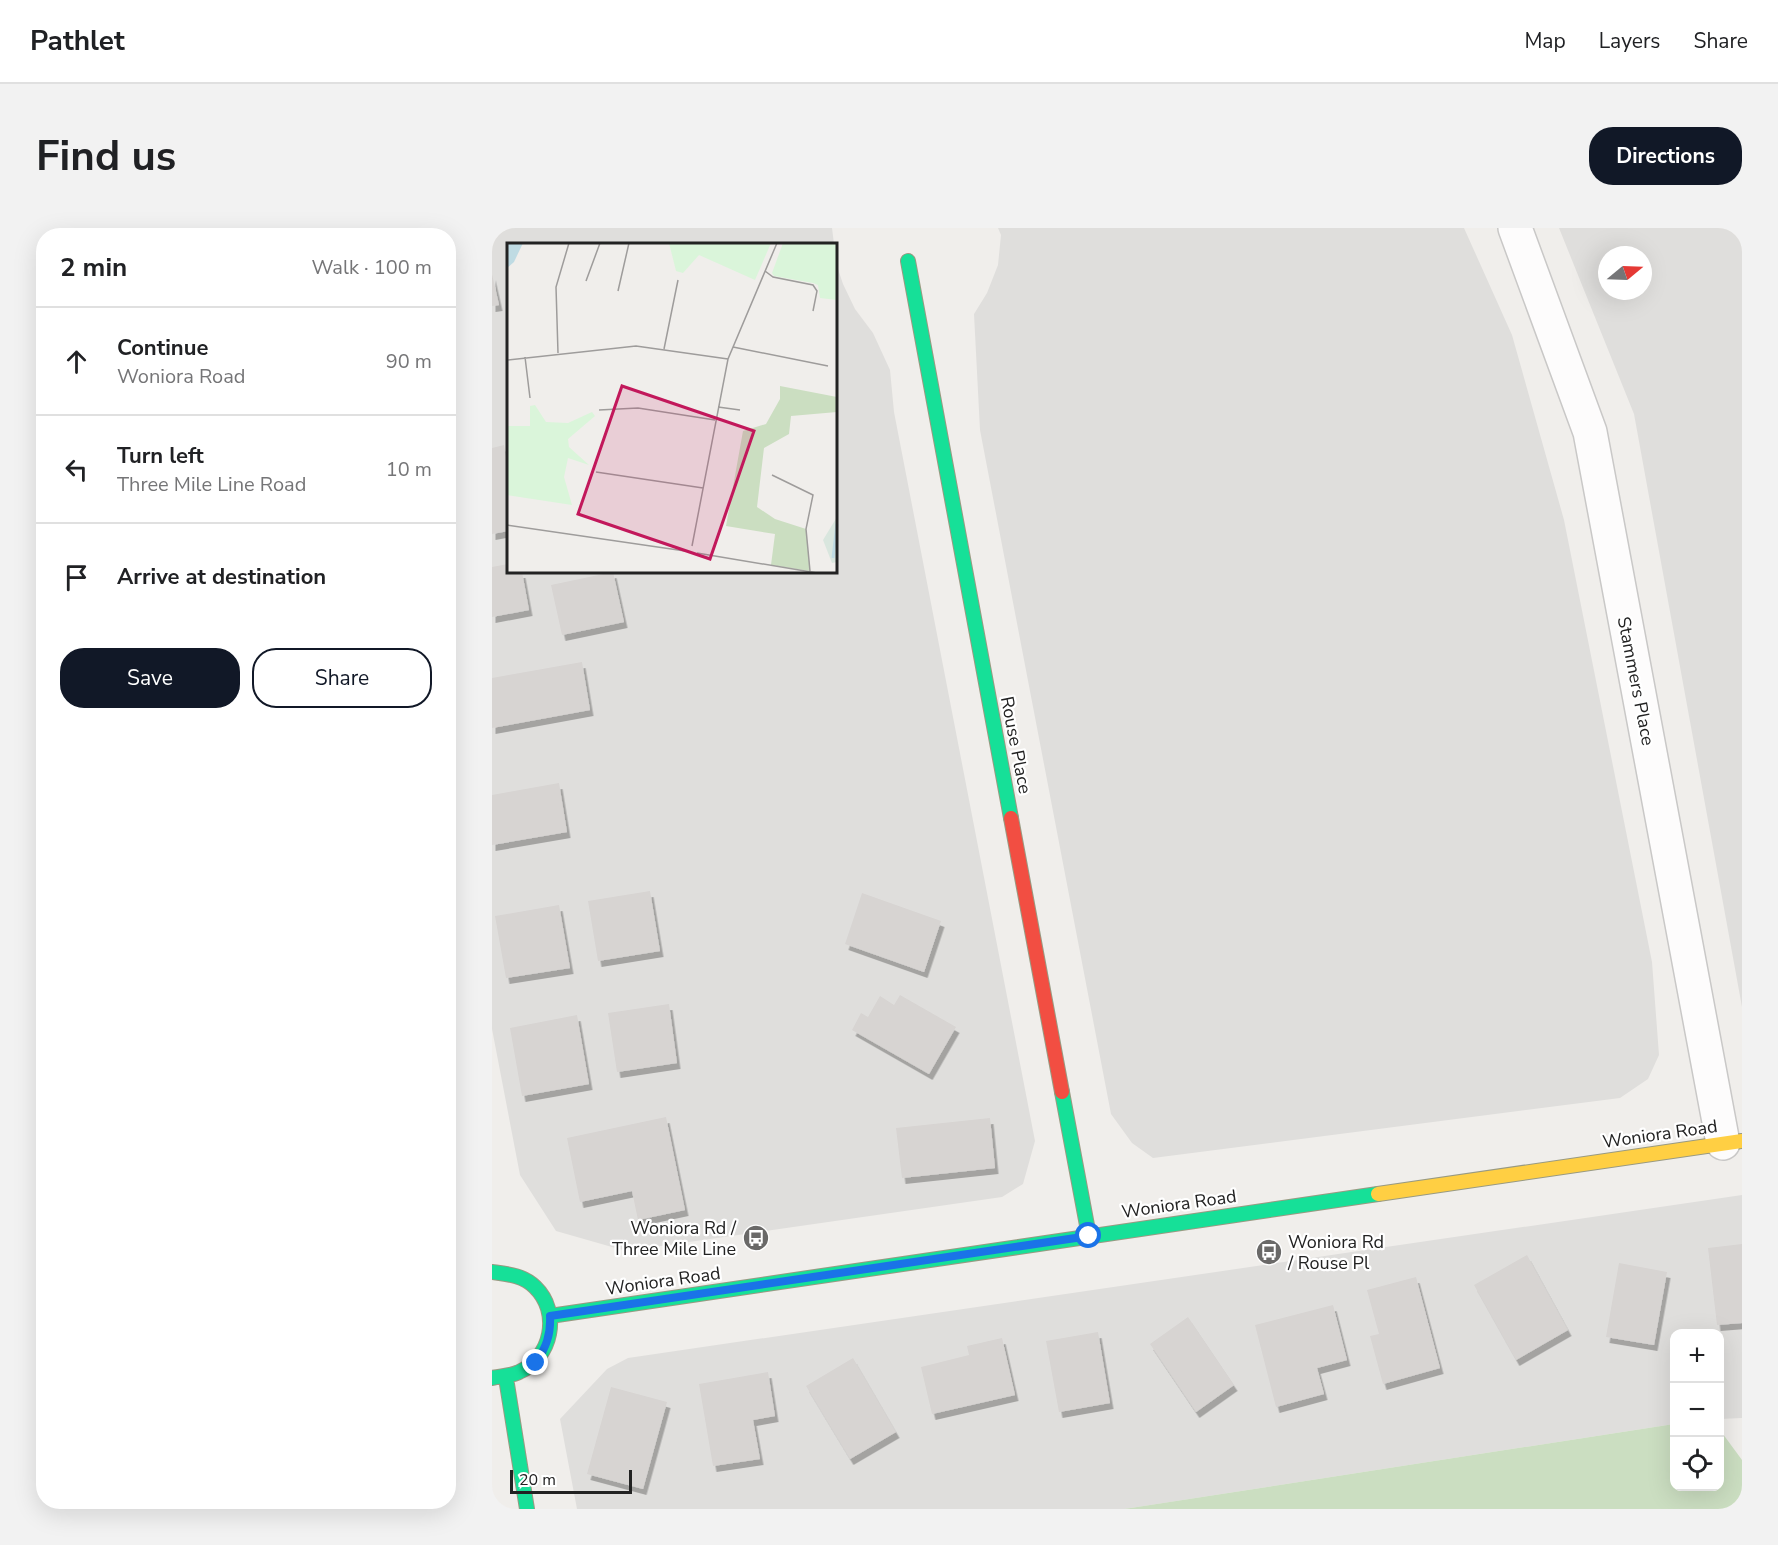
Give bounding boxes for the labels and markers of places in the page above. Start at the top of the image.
place label: Woniora Rd / Three Mile Line [612,1216,737,1261]
bus stop icon: Woniora Rd / Three Mile Line [741,1223,771,1253]
place label: Woniora Rd / Rouse Pl [1287,1230,1384,1275]
bus stop icon: Woniora Rd / Rouse Pl [1254,1237,1284,1267]

